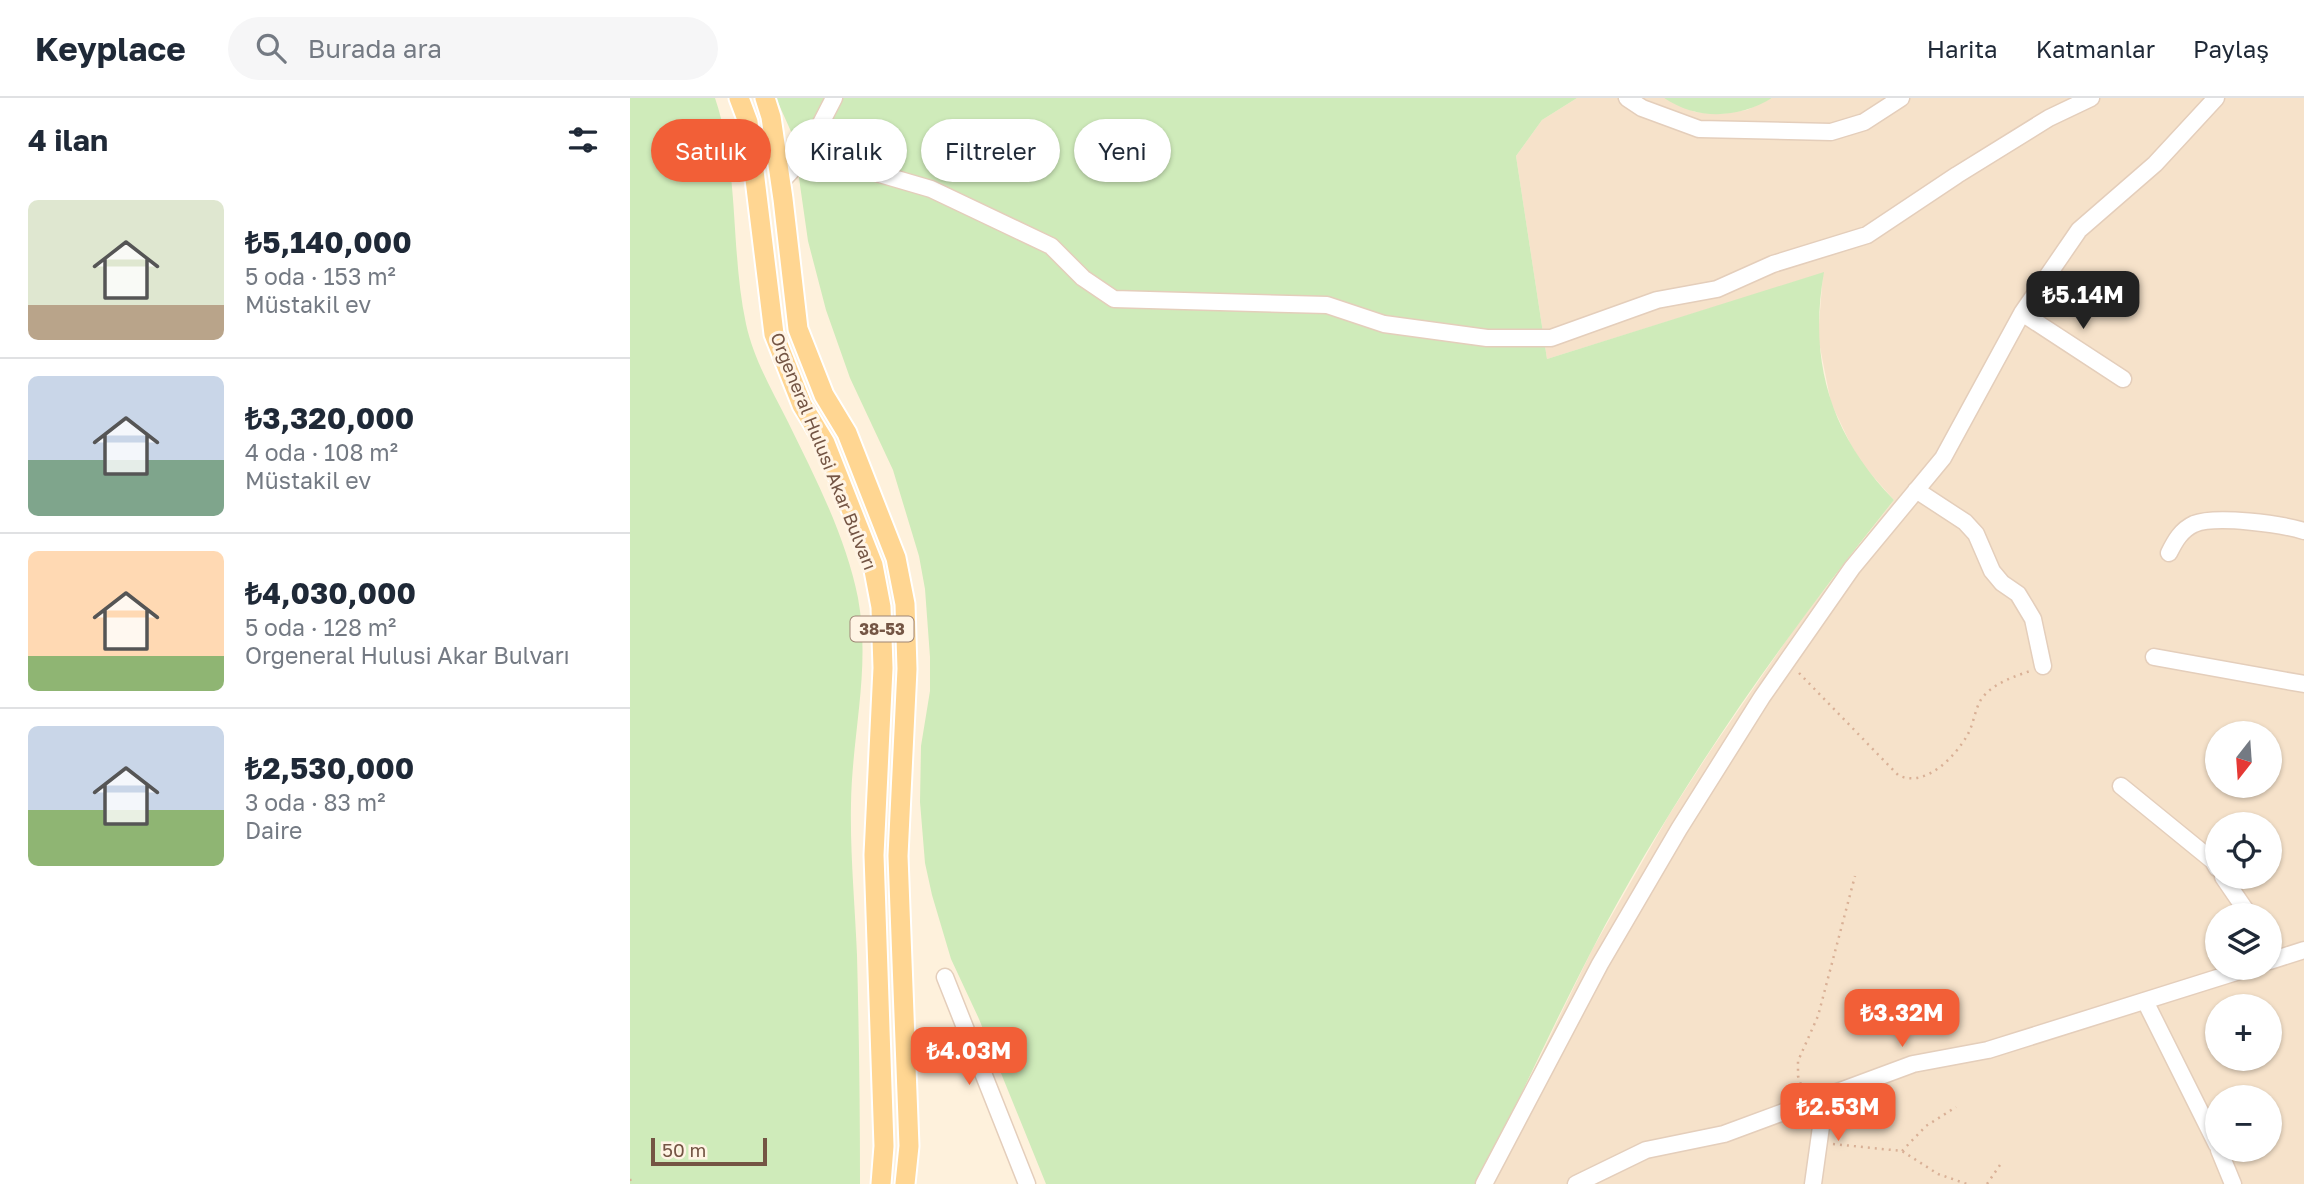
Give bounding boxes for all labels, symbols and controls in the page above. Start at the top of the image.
search box [228,17,718,80]
text: Keyplace [35,29,186,68]
icon: search [252,29,290,67]
text: Burada ara [308,33,442,64]
text: Harita [1927,34,1998,63]
text: Katmanlar [2036,34,2155,63]
text: Paylaş [2193,34,2269,63]
chip: Satılık [651,119,771,182]
chip: Kiralık [785,119,907,182]
chip: Filtreler [921,119,1060,182]
chip: Yeni [1074,119,1171,182]
icon: filters [564,121,602,159]
text: 4 ilan [28,122,108,158]
text: ₺5,140,000 [245,224,412,260]
icon: home [84,228,168,312]
text: 5 oda · 153 m² [245,262,396,290]
pin: ₺5.14M [2026,272,2140,331]
text: ₺5.14M [2042,280,2124,308]
text: Müstakil ev [245,290,371,318]
street label: Orgeneral Hulusi Akar Bulvarı [766,329,882,573]
text: ₺3,320,000 [245,400,414,436]
icon: home [84,404,168,488]
text: 4 oda · 108 m² [245,438,398,466]
text: Müstakil ev [245,466,371,494]
text: ₺4,030,000 [245,575,416,611]
icon: home [84,579,168,663]
text: 5 oda · 128 m² [245,613,396,641]
road number: 38-53 [850,616,914,642]
text: Orgeneral Hulusi Akar Bulvarı [245,641,570,669]
north arrow [2205,721,2282,798]
map controls [2205,721,2282,1162]
text: ₺2,530,000 [245,750,414,786]
icon: home [84,754,168,838]
text: 3 oda · 83 m² [245,788,385,816]
button: locate [2205,812,2282,889]
text: Daire [245,816,302,844]
button: layers [2205,903,2282,980]
pin: ₺3.32M [1845,990,1959,1049]
button: + [2205,994,2282,1071]
text: ₺3.32M [1860,998,1944,1026]
pin: ₺4.03M [912,1028,1026,1087]
text: ₺4.03M [927,1036,1011,1064]
pin: ₺2.53M [1781,1084,1895,1143]
button: − [2205,1085,2282,1162]
text: ₺2.53M [1796,1092,1880,1120]
scale bar [651,1135,766,1167]
text: 50 m [662,1138,706,1161]

